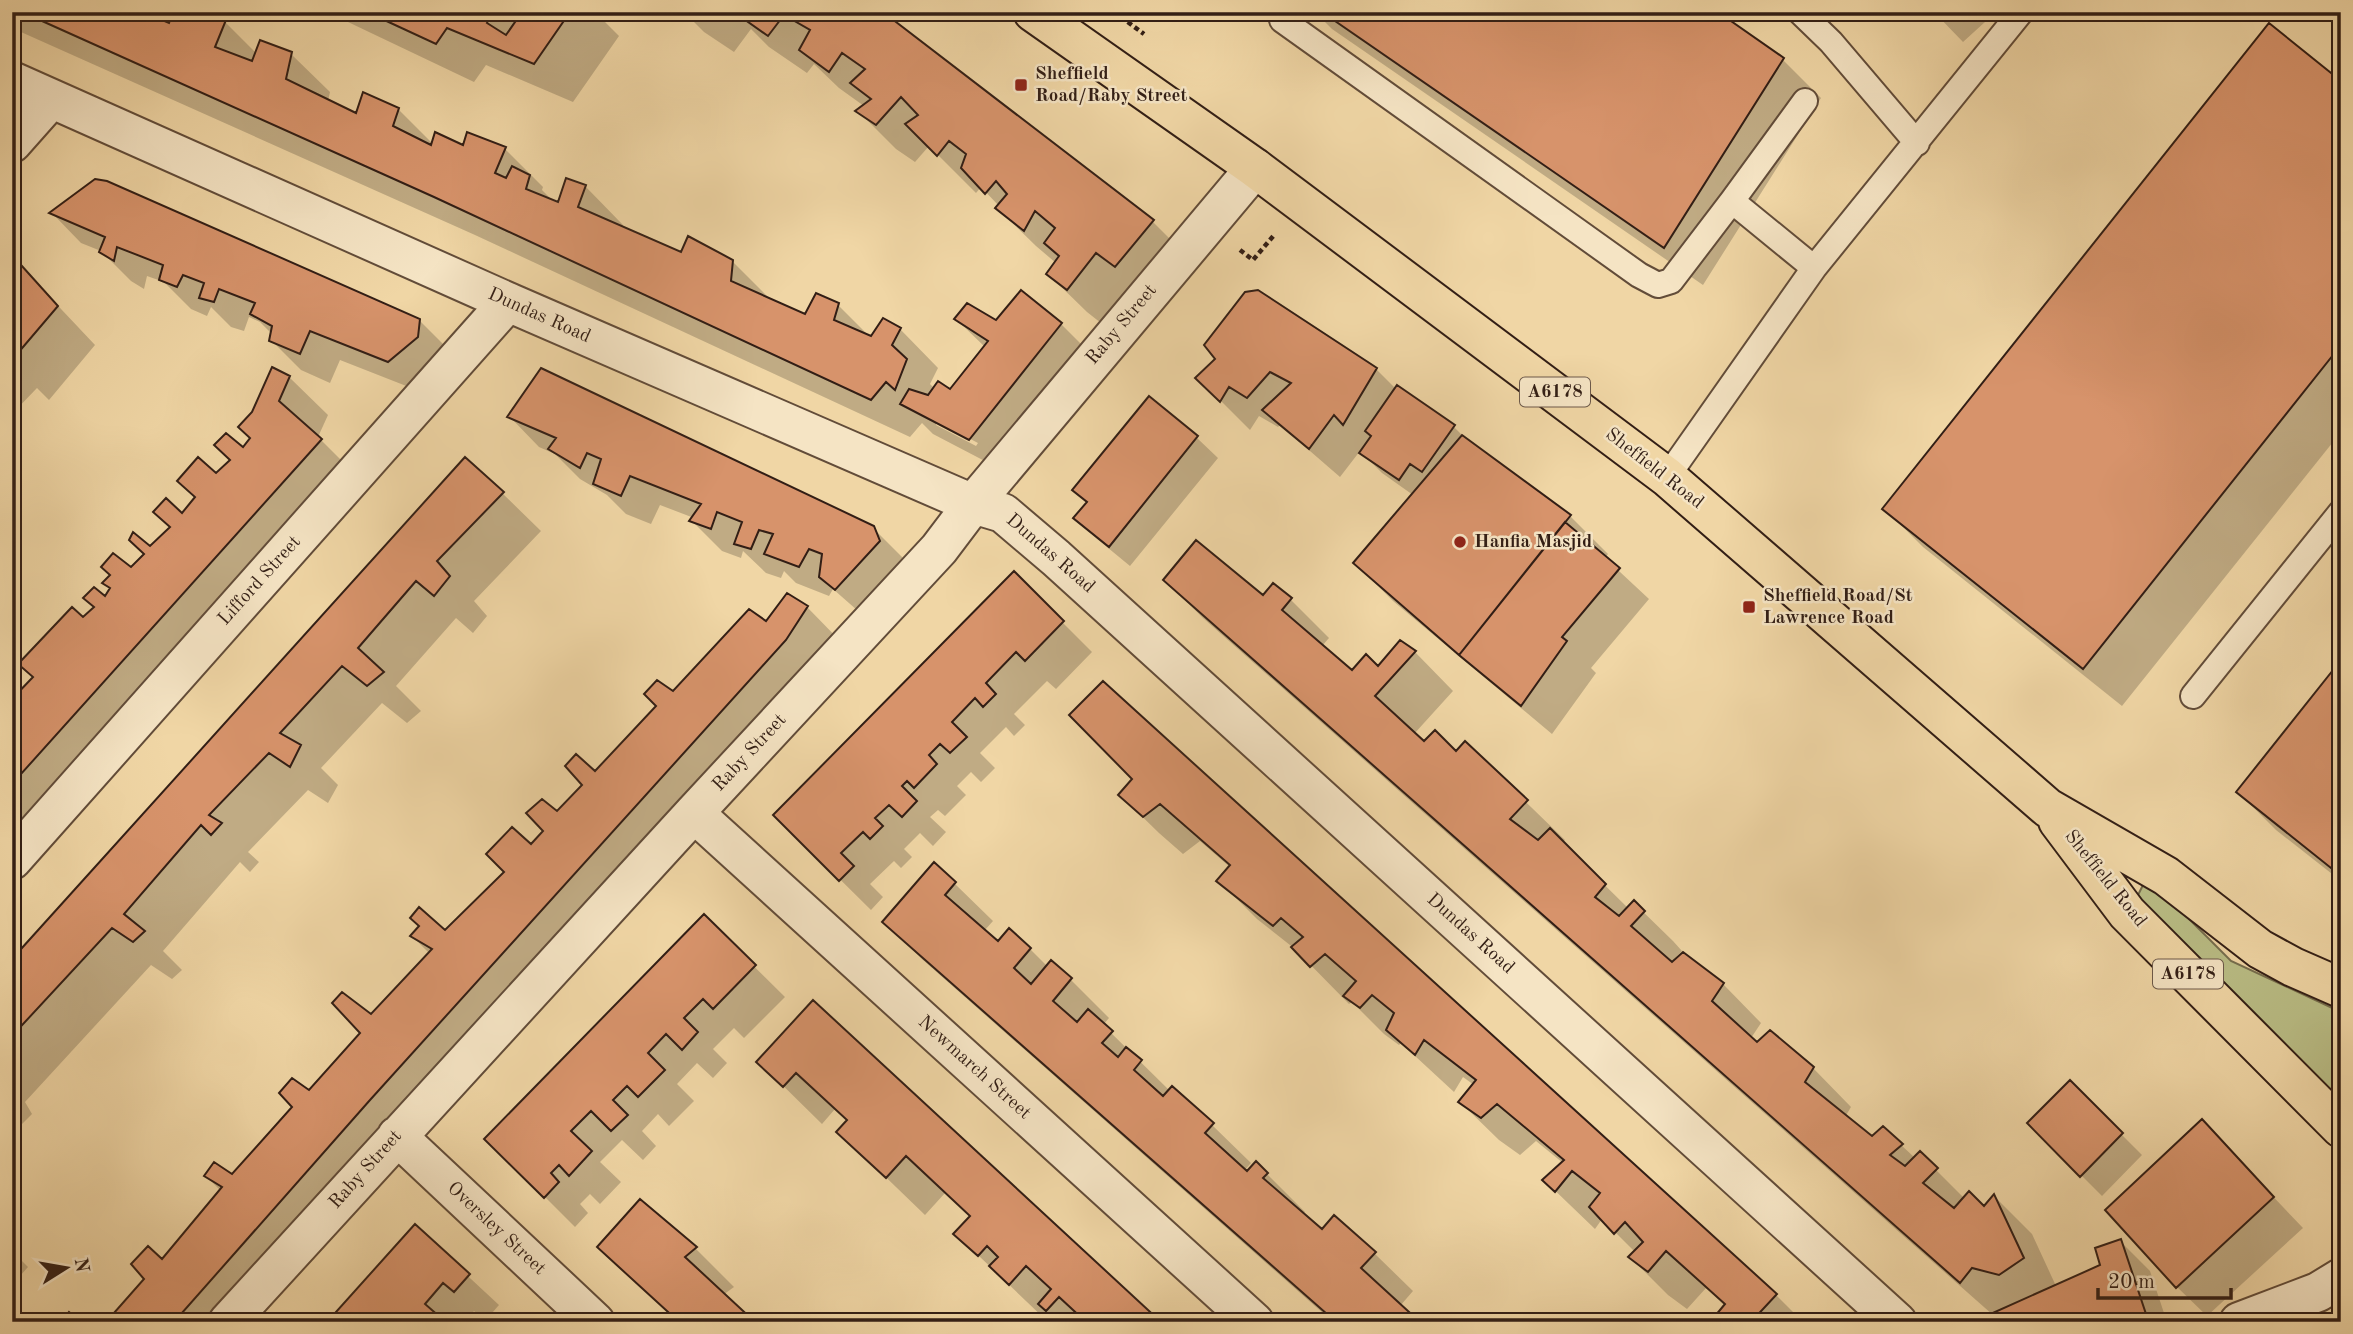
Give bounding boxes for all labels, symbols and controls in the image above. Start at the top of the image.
place label: Sheffield Road/Raby Street [1035,65,1188,106]
marker: Sheffield Road/Raby Street [1013,77,1029,93]
street label: Raby Street [1083,281,1161,369]
street label: Dundas Road [485,285,593,347]
road number: A6178 [1520,378,1590,406]
street label: Sheffield Road [1601,425,1707,513]
street label: Dundas Road [1002,511,1098,597]
street label: Lifford Street [215,533,305,629]
place label: Hanfia Masjid [1474,533,1592,552]
marker: Hanfia Masjid [1452,534,1468,550]
place label: Sheffield Road/St Lawrence Road [1763,587,1913,628]
marker: Sheffield Road/St Lawrence Road [1741,599,1757,615]
street label: Raby Street [709,711,791,795]
street label: Sheffield Road [2060,827,2150,931]
street label: Dundas Road [1423,890,1517,978]
road number: A6178 [2153,959,2223,988]
street label: Newmarch Street [914,1013,1034,1123]
street label: Raby Street [326,1127,406,1213]
street label: Oversley Street [443,1179,549,1279]
north arrow [32,1232,102,1302]
text: N [70,1256,91,1275]
scale bar [2098,1257,2230,1301]
text: 20 m [2108,1272,2155,1293]

